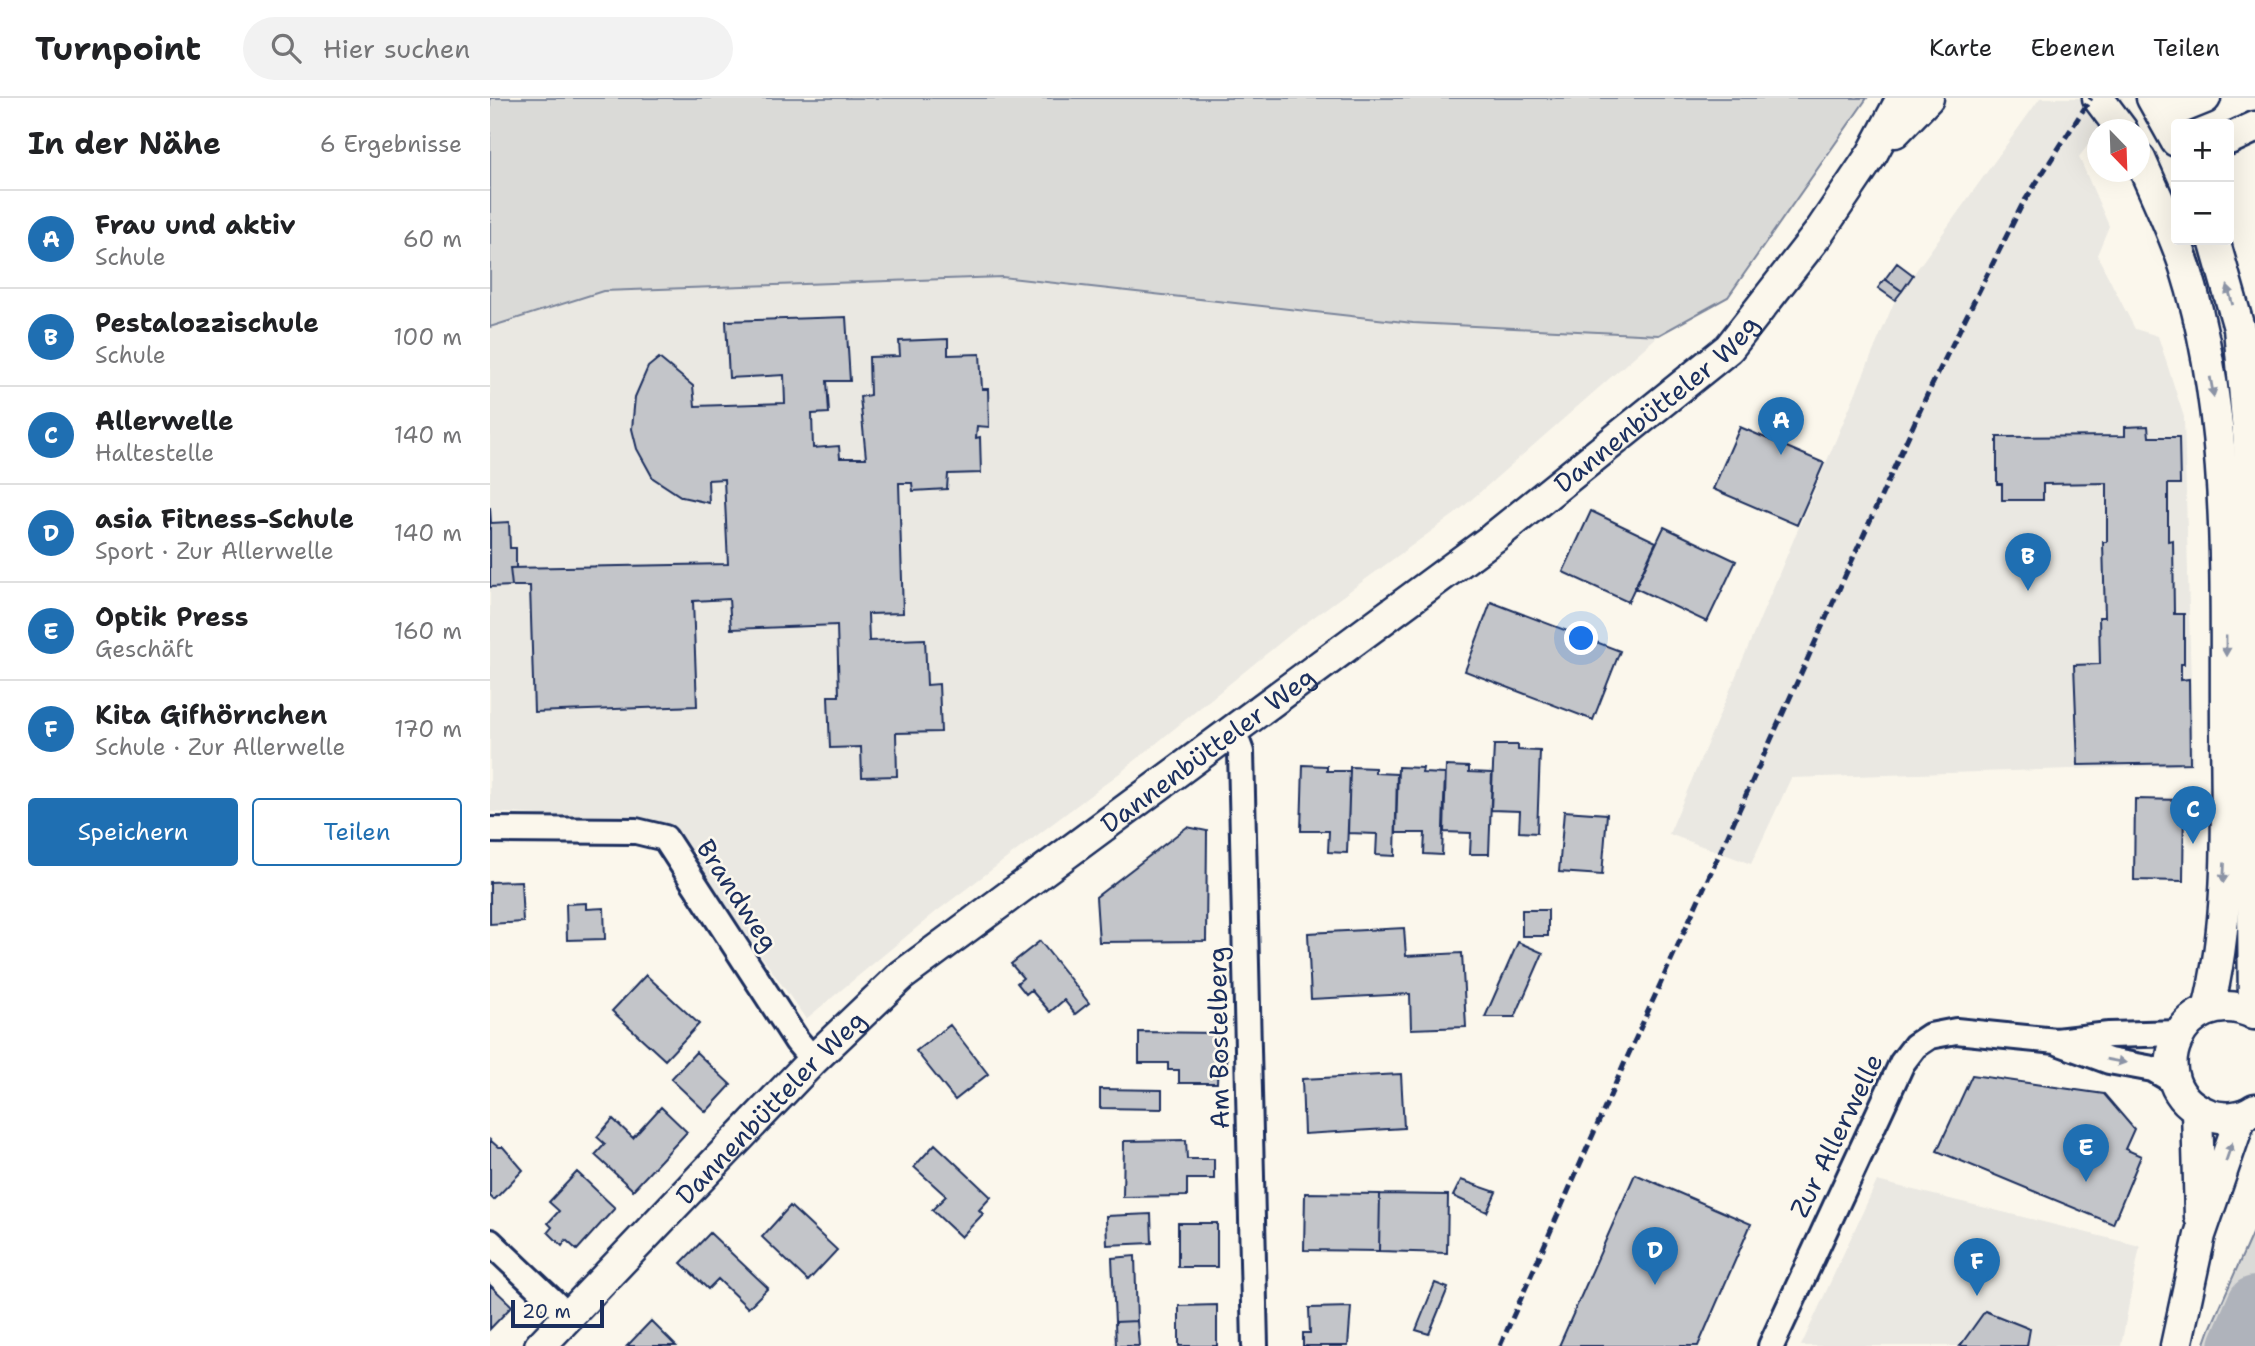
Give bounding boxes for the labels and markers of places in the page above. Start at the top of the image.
pin: A [1758,397,1804,455]
pin: B [2005,533,2051,591]
pin: C [2170,786,2216,844]
pin: E [2063,1124,2109,1182]
pin: D [1632,1227,1678,1285]
pin: F [1954,1238,2000,1296]

